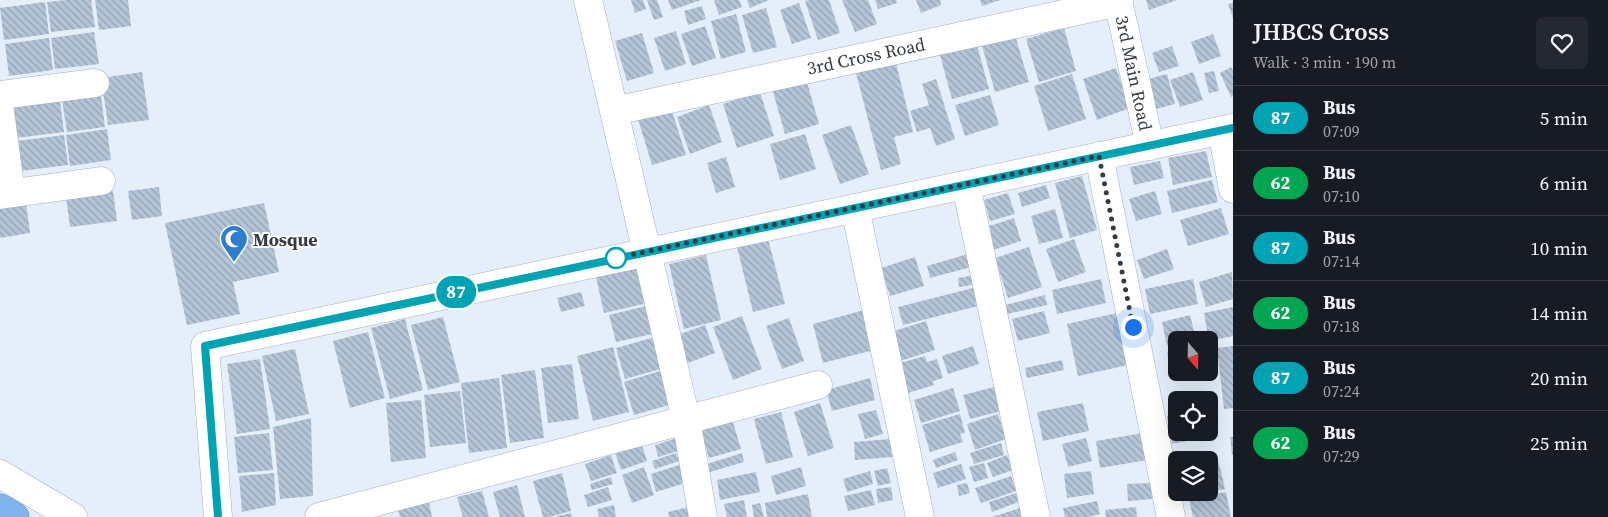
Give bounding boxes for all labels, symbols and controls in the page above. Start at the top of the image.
street label: 3rd Main Road [1110,13,1158,133]
text: JHBCS Cross [1253,15,1389,48]
button: heart [1536,17,1588,69]
street label: 3rd Cross Road [805,31,927,81]
text: Walk · 3 min · 190 m [1253,51,1396,73]
text: Bus [1323,94,1355,120]
text: 87 [1271,105,1290,130]
text: 5 min [1540,105,1588,131]
text: 07:09 [1323,120,1360,142]
text: Bus [1323,159,1355,185]
text: 62 [1271,170,1290,195]
text: 6 min [1540,170,1588,196]
text: 07:10 [1323,185,1360,207]
mosque icon: Mosque [219,224,249,263]
text: Bus [1323,224,1355,250]
place label: Mosque [253,227,318,252]
text: 87 [1271,235,1290,260]
text: 10 min [1530,235,1588,261]
unlabelled marker [605,247,627,269]
text: 07:14 [1323,250,1360,272]
line badge: 87 [434,276,478,308]
text: 87 [446,279,466,304]
text: Bus [1323,289,1355,315]
text: 62 [1271,300,1290,325]
text: 14 min [1530,300,1588,326]
your location [1121,315,1146,340]
text: 07:18 [1323,315,1360,337]
north arrow [1168,331,1218,381]
map controls [1168,331,1218,501]
text: Bus [1323,354,1355,380]
text: 87 [1271,365,1290,390]
text: 20 min [1530,365,1588,391]
text: 07:24 [1323,380,1360,402]
button: locate [1168,391,1218,441]
text: Bus [1323,419,1355,445]
text: 62 [1271,430,1290,455]
text: 25 min [1530,430,1588,456]
text: 07:29 [1323,445,1360,467]
button: layers [1168,451,1218,501]

